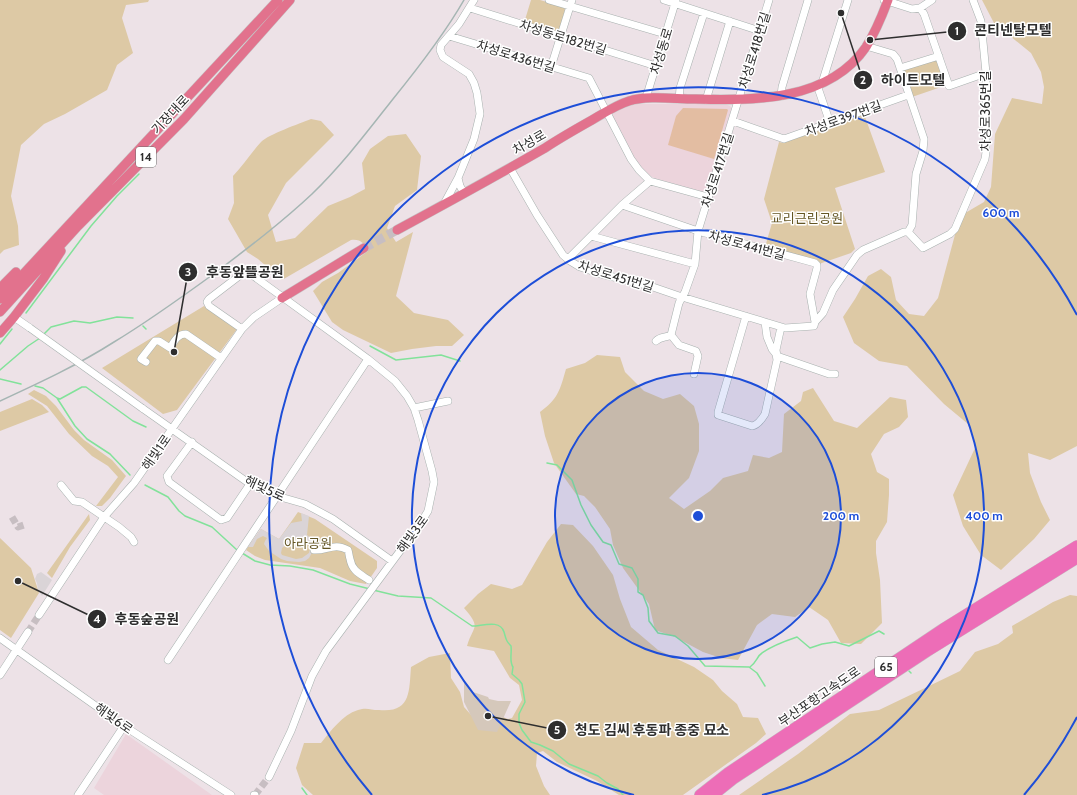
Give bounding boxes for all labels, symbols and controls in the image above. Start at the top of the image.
street label: 차성로418번길 [735,10,773,90]
street label: 차성동로182번길 [517,16,609,58]
callout: 콘티넨탈모텔 [947,18,1060,44]
text: 콘티넨탈모텔 [974,21,1052,39]
text: 1 [955,23,959,38]
street label: 차성동로 [646,26,676,76]
street label: 차성로436번길 [475,36,557,76]
callout: 하이트모텔 [853,67,953,93]
street label: 차성로365번길 [977,70,993,152]
text: 하이트모텔 [881,71,945,89]
text: 2 [860,72,866,87]
street label: 기장대로 [148,91,192,137]
street label: 차성로397번길 [802,97,884,139]
street label: 차성로 [509,126,549,158]
street label: 차성로417번길 [697,130,737,210]
road number: 14 [136,147,156,167]
text: 600 m [983,205,1019,220]
park label: 교리근린공원 [771,210,843,226]
street label: 차성로441번길 [707,227,787,263]
street label: 차성로451번길 [576,257,656,295]
callout: 후동앞뜰공원 [178,259,292,285]
text: 후동앞뜰공원 [206,263,284,281]
text: 3 [185,264,191,279]
street label: 해빛1로 [138,431,174,473]
street label: 해빛5로 [242,472,288,504]
text: 200 m [823,508,859,523]
text: 400 m [965,508,1003,523]
centre of rings [691,509,705,523]
street label: 해빛3로 [393,512,431,556]
park label: 아라공원 [284,535,332,551]
callout: 후동숲공원 [87,606,187,632]
text: 후동숲공원 [115,610,179,628]
text: 4 [93,611,101,626]
road number: 65 [875,657,897,677]
street label: 부산포항고속도로 [775,663,863,729]
street label: 해빛6로 [92,699,136,737]
callout: 청도 김씨 후동파 종중 묘소 [547,717,738,743]
text: 청도 김씨 후동파 종중 묘소 [575,721,729,739]
text: 5 [554,722,560,737]

